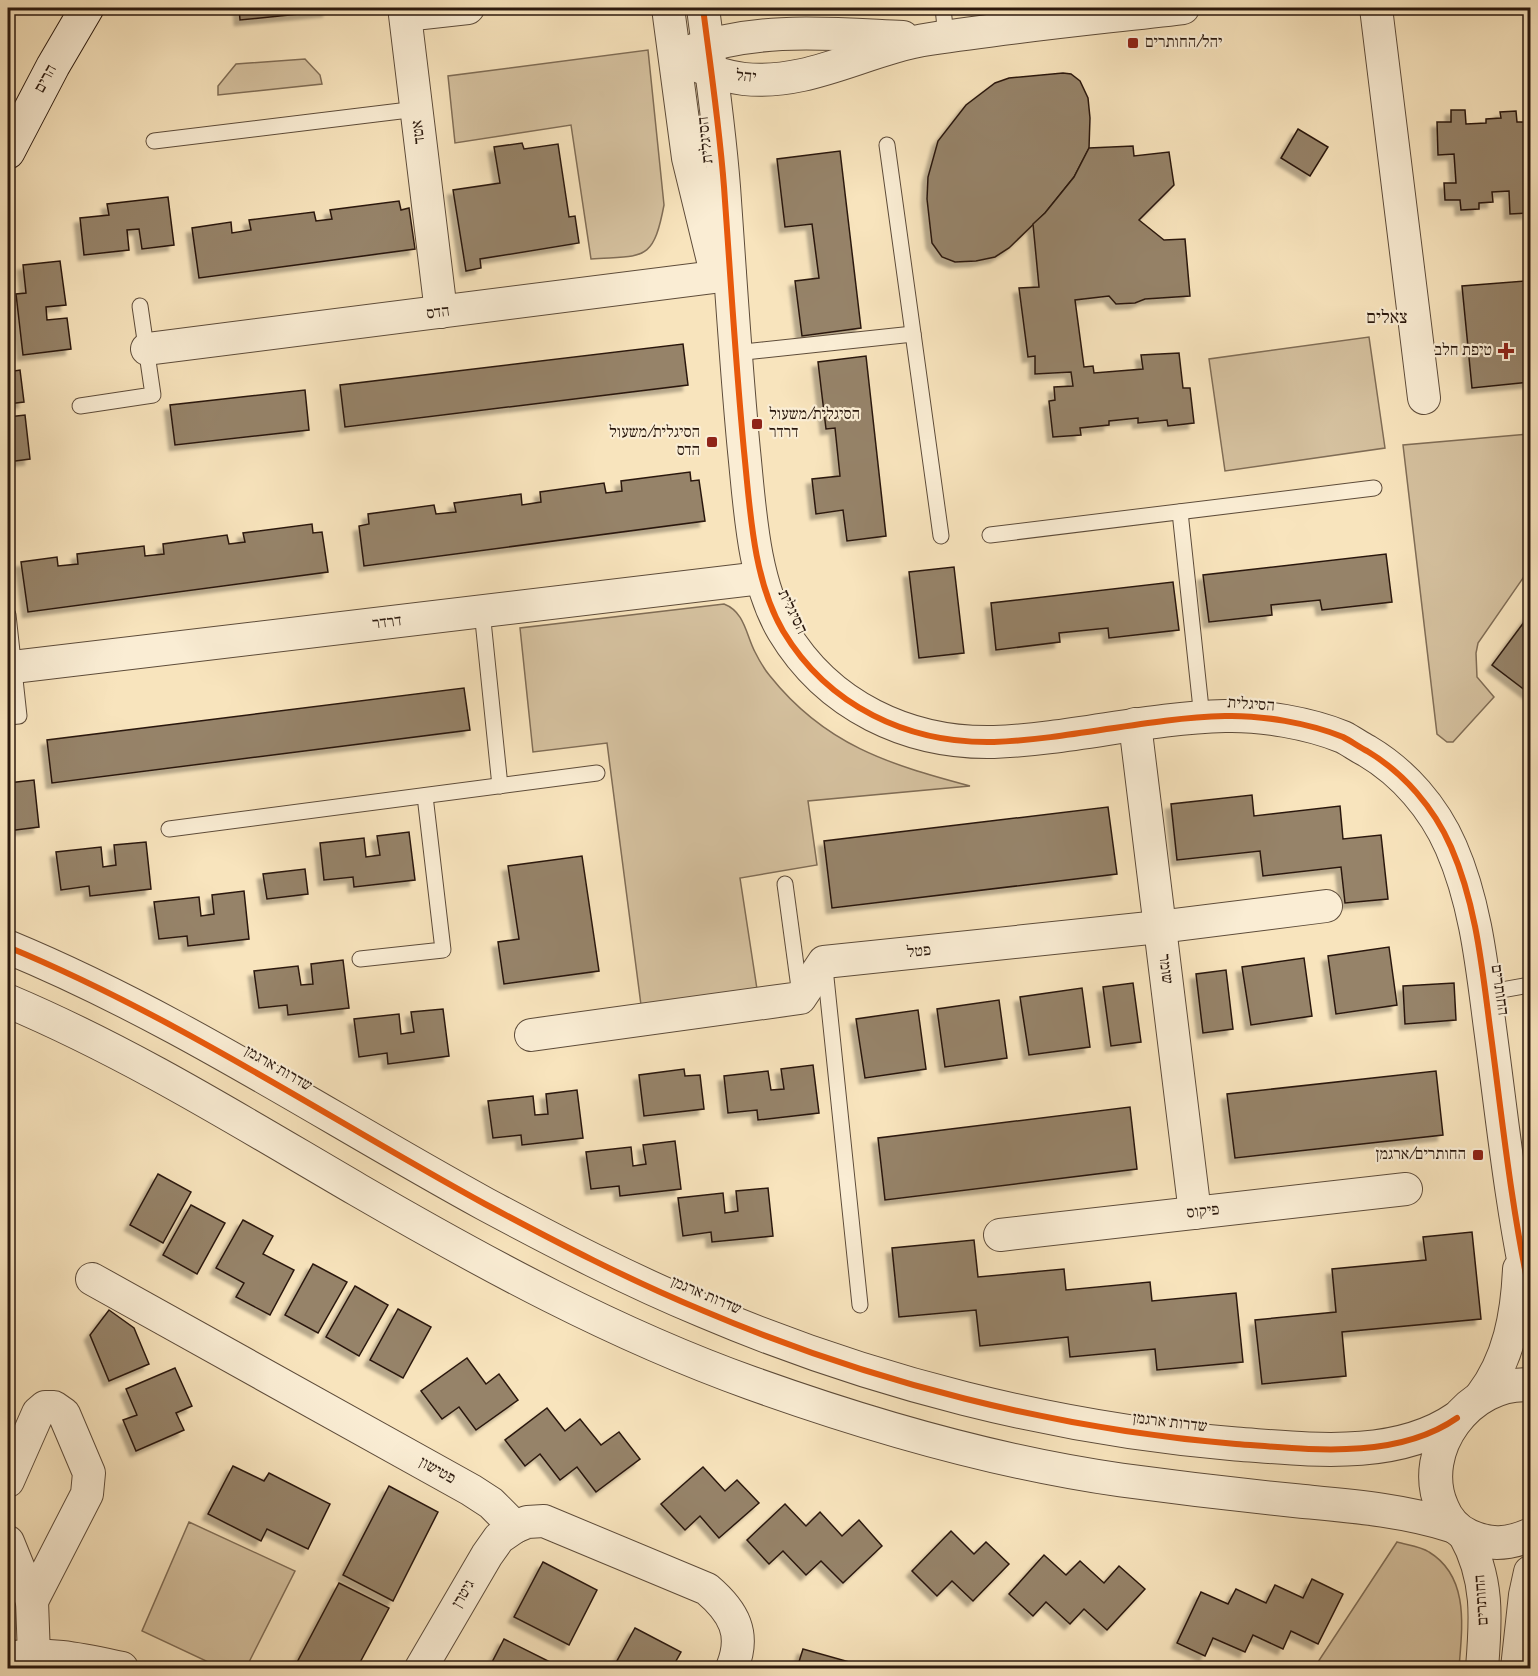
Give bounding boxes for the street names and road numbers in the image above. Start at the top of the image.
street label: הרים [30,61,62,97]
street label: יהל [735,66,757,88]
street label: הסיגלית [694,115,718,165]
street label: אטד [408,119,430,145]
street label: הדס [425,302,451,324]
street label: הסיגלית [773,586,811,638]
street label: דרדר [371,611,403,635]
street label: הסיגלית [1227,693,1275,717]
street label: פטל [906,941,932,963]
street label: שומר [1153,953,1177,986]
street label: החותרים [1486,963,1512,1017]
street label: שדרות ארגמן [241,1042,316,1096]
street label: פיקוס [1186,1200,1220,1224]
street label: שדרות ארגמן [668,1272,745,1320]
street label: שדרות ארגמן [1132,1409,1209,1438]
street label: פטישון [415,1453,459,1489]
street label: החותרים [1470,1574,1494,1626]
street label: גיטרן [448,1576,480,1612]

